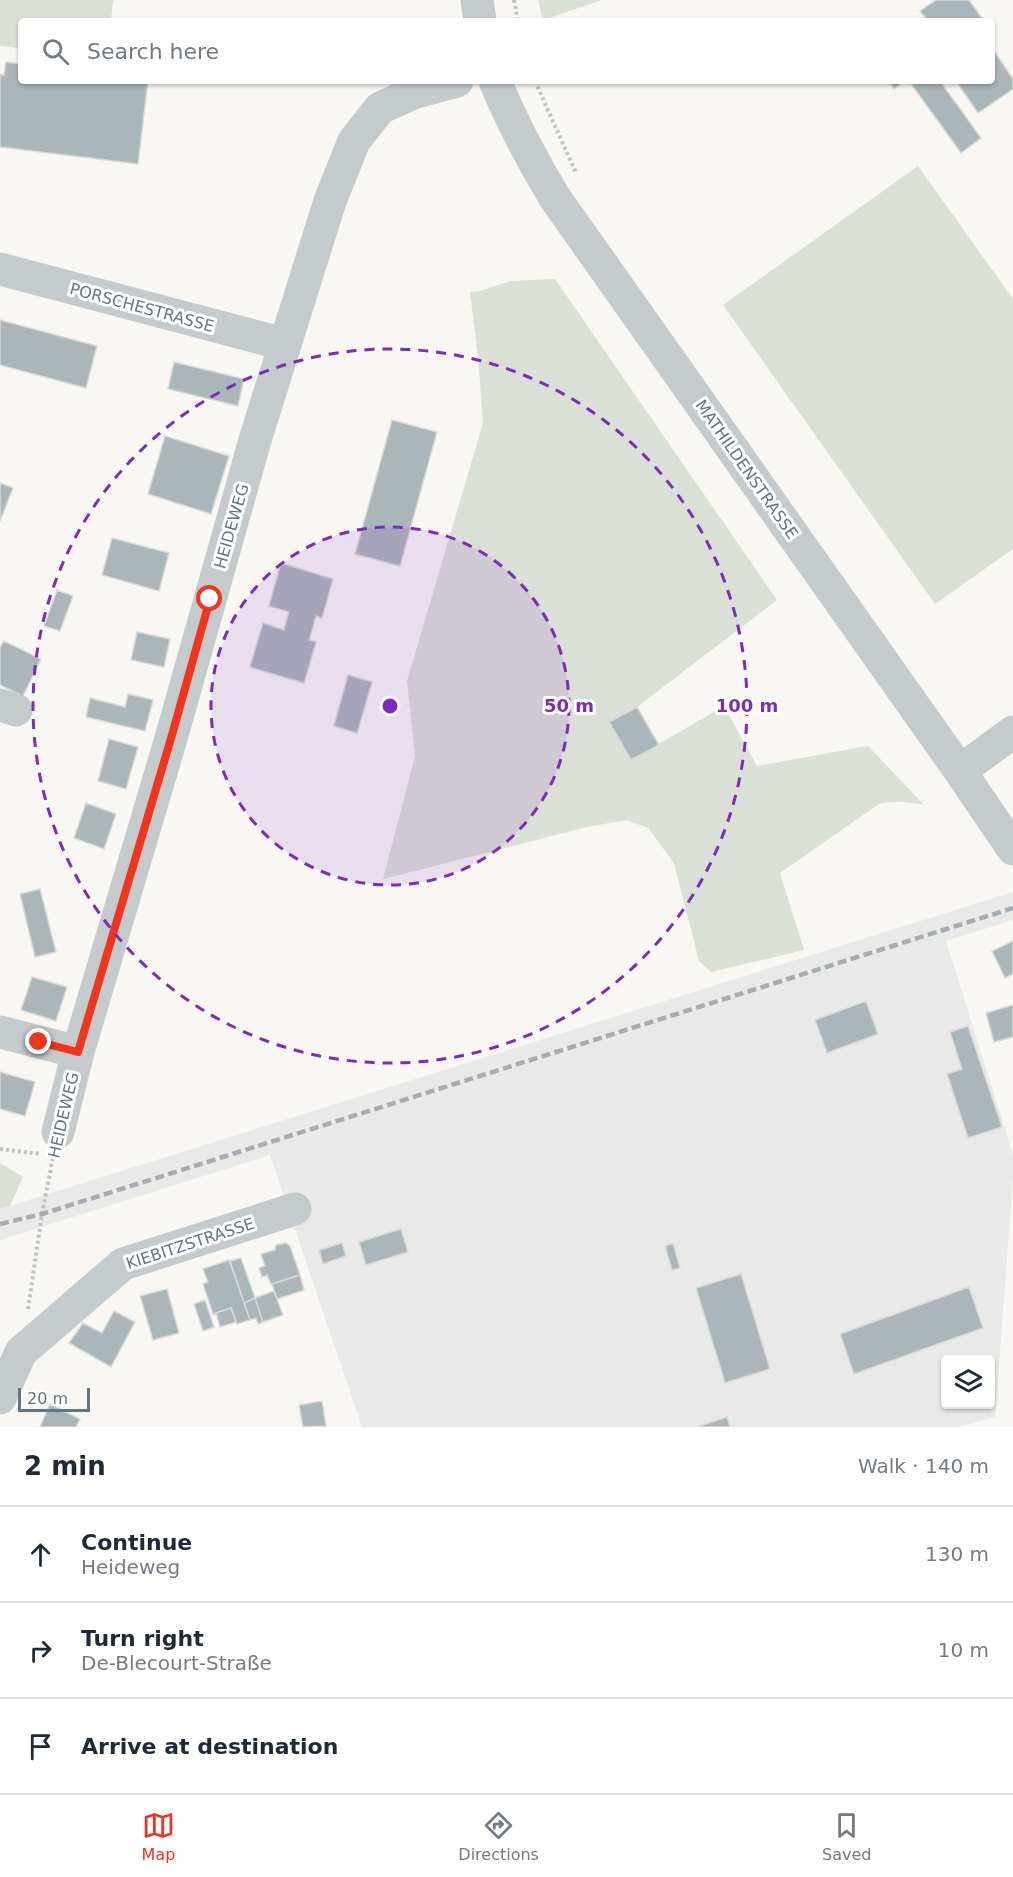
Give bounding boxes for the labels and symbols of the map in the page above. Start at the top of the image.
street label: PORSCHESTRASSE [68,279,216,336]
street label: MATHILDENSTRASSE [691,396,802,542]
street label: HEIDEWEG [210,481,253,571]
route start [196,585,222,611]
text: 50 m [544,695,594,716]
text: 100 m [716,695,778,716]
centre of rings [380,696,400,716]
route end [25,1028,51,1054]
street label: HEIDEWEG [44,1070,83,1160]
street label: KIEBITZSTRASSE [124,1214,257,1273]
scale bar [18,1385,90,1412]

